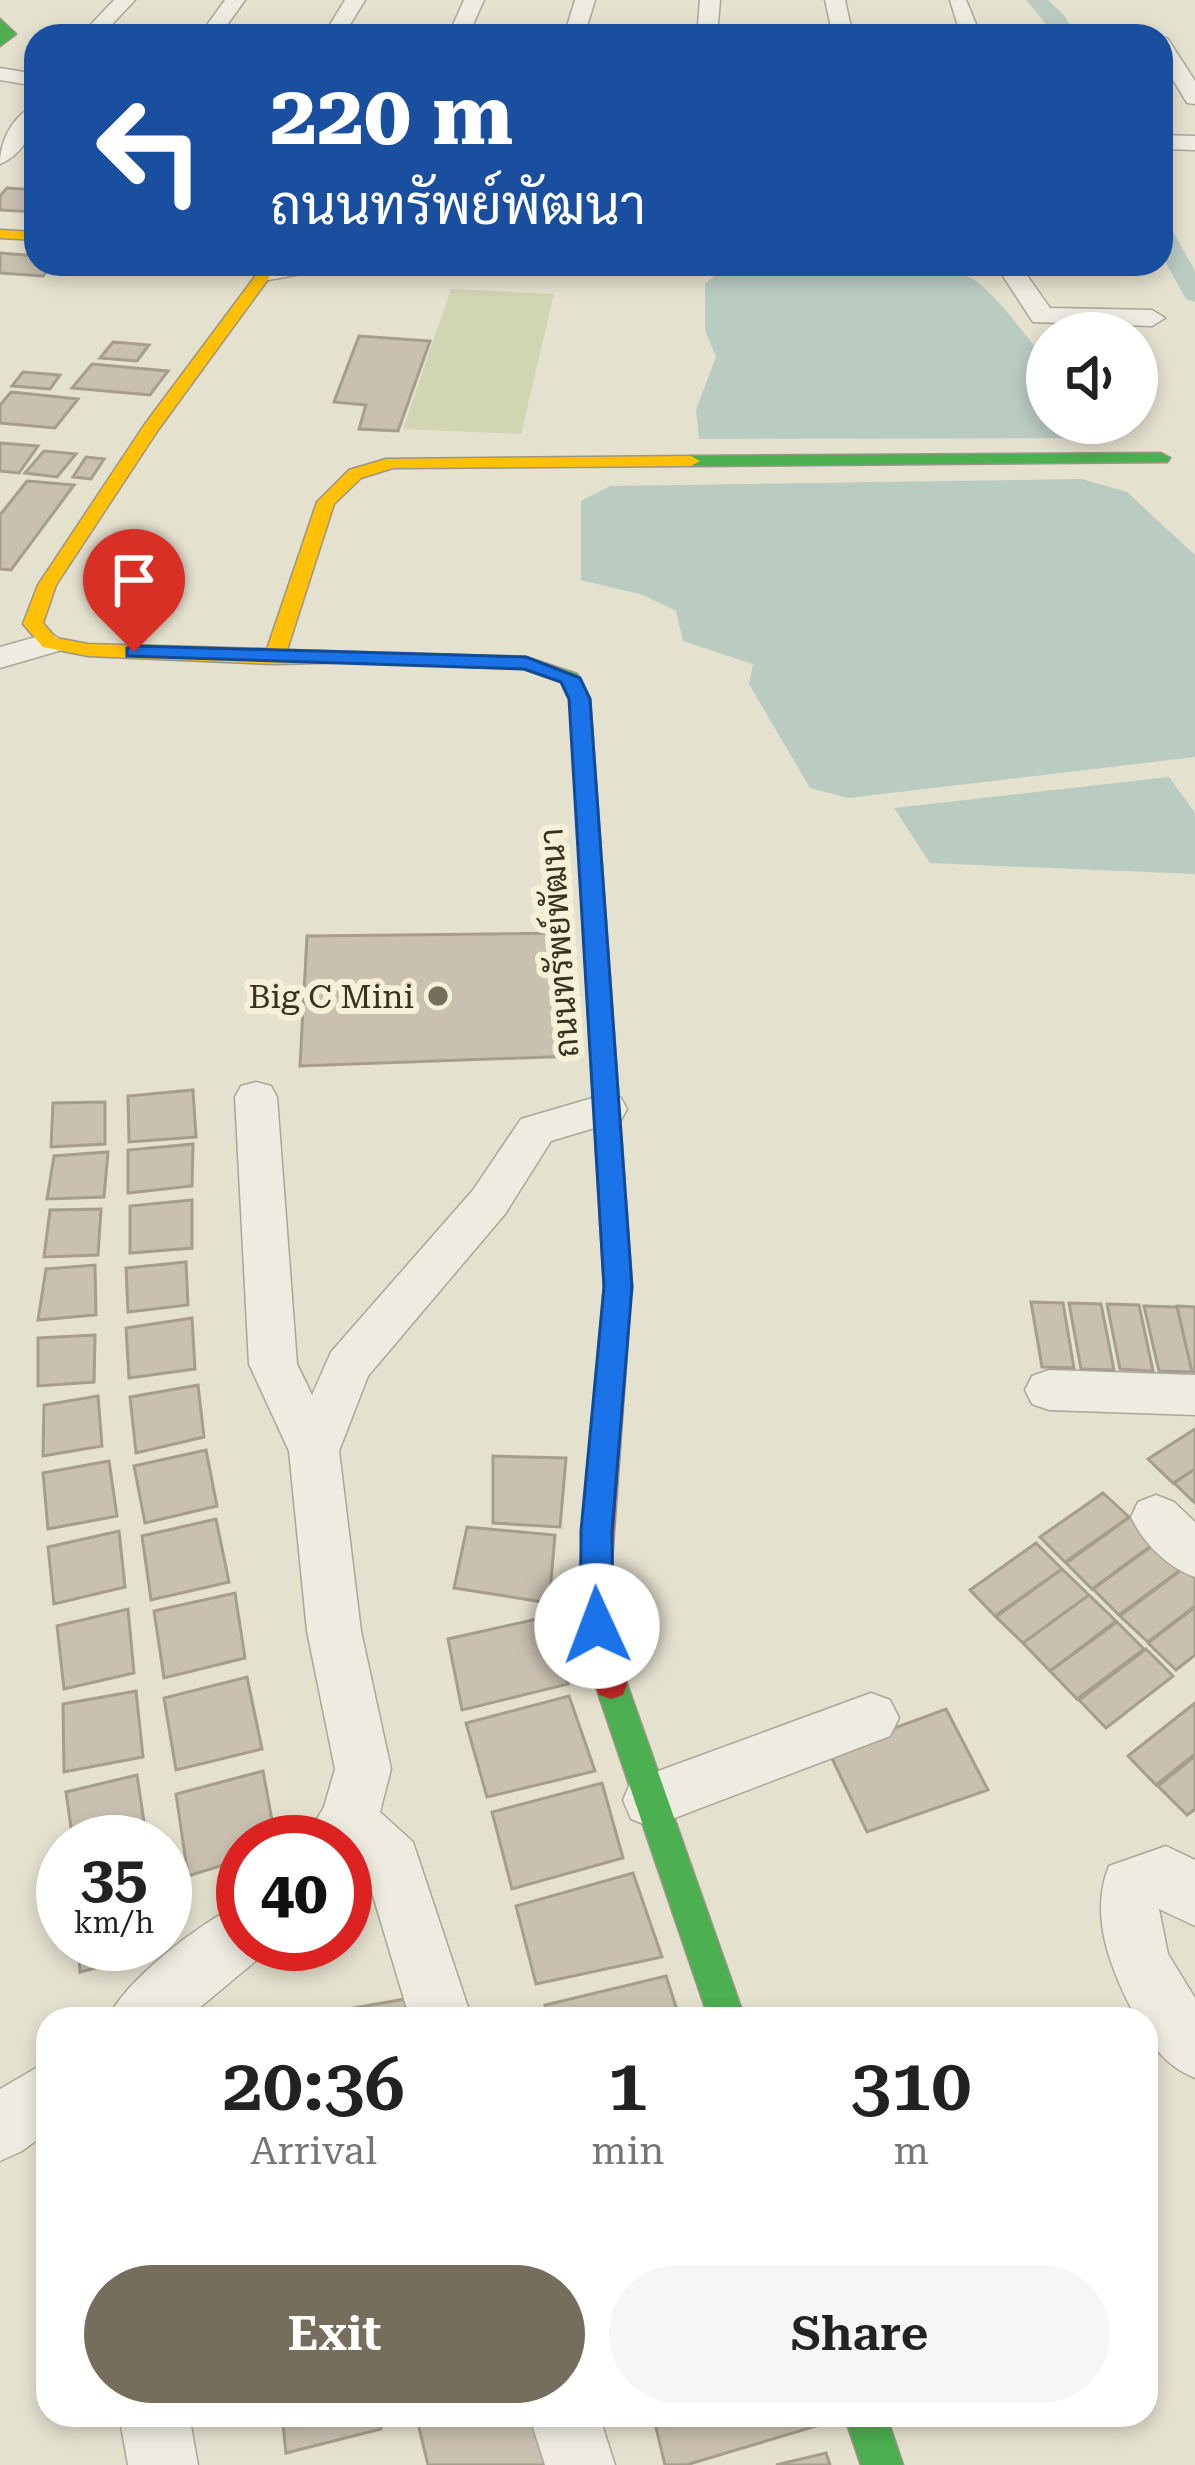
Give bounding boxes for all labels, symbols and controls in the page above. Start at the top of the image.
text: 220 m [270,66,513,164]
icon: left [72,72,228,228]
text: ถนนทรัพย์พัฒนา [270,174,646,237]
map controls [1026,312,1158,444]
button: sound [1026,312,1158,444]
pin [83,529,185,652]
icon: arrive [101,547,167,613]
street label: ถนนทรัพย์พัฒนา [532,827,586,1059]
place label: Big C Mini [249,977,414,1016]
marker: Big C Mini [425,983,451,1009]
position arrow [534,1563,660,1689]
speed limit sign: 40 [216,1815,372,1971]
text: 35 [80,1842,148,1913]
text: km/h [74,1905,154,1940]
text: 20:36 [222,2043,405,2128]
text: 1 [608,2043,648,2128]
text: 310 [851,2043,972,2128]
text: Arrival [250,2128,377,2174]
text: min [591,2128,664,2174]
text: m [893,2128,929,2174]
button: Exit [84,2265,585,2403]
button: Share [609,2265,1110,2403]

